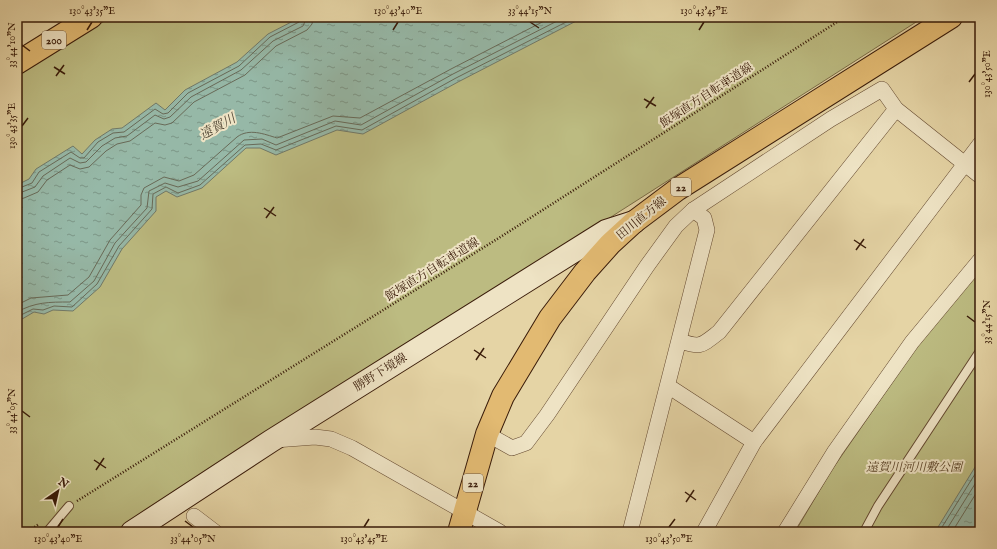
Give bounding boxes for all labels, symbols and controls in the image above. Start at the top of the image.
text: 130°43'35"E [69,5,115,18]
text: 130°43'40"E [374,5,422,18]
text: 33°44'15"N [508,5,552,18]
text: 130°43'45"E [680,5,728,18]
text: 33°44'10"N [6,22,19,68]
road number: 200 [42,31,66,49]
text: 130°43'50"E [981,50,994,98]
street label: 飯塚直方自転車道線 [657,60,756,131]
text: 130°43'35"E [6,103,19,149]
water label: 遠賀川 [197,109,241,144]
road number: 22 [671,178,691,196]
street label: 田川直方線 [613,194,669,243]
street label: 飯塚直方自転車道線 [382,234,482,304]
text: 33°44'15"N [981,300,994,344]
street label: 勝野下境線 [351,350,410,395]
text: 33°44'05"N [6,388,19,434]
park label: 遠賀川河川敷公園 [866,460,964,475]
north arrow [38,471,78,511]
road number: 22 [463,474,483,492]
text: N [54,475,71,492]
text: 130°43'40"E [34,533,82,546]
text: 33°44'05"N [170,533,216,546]
text: 130°43'45"E [340,533,388,546]
text: 130°43'50"E [645,533,693,546]

